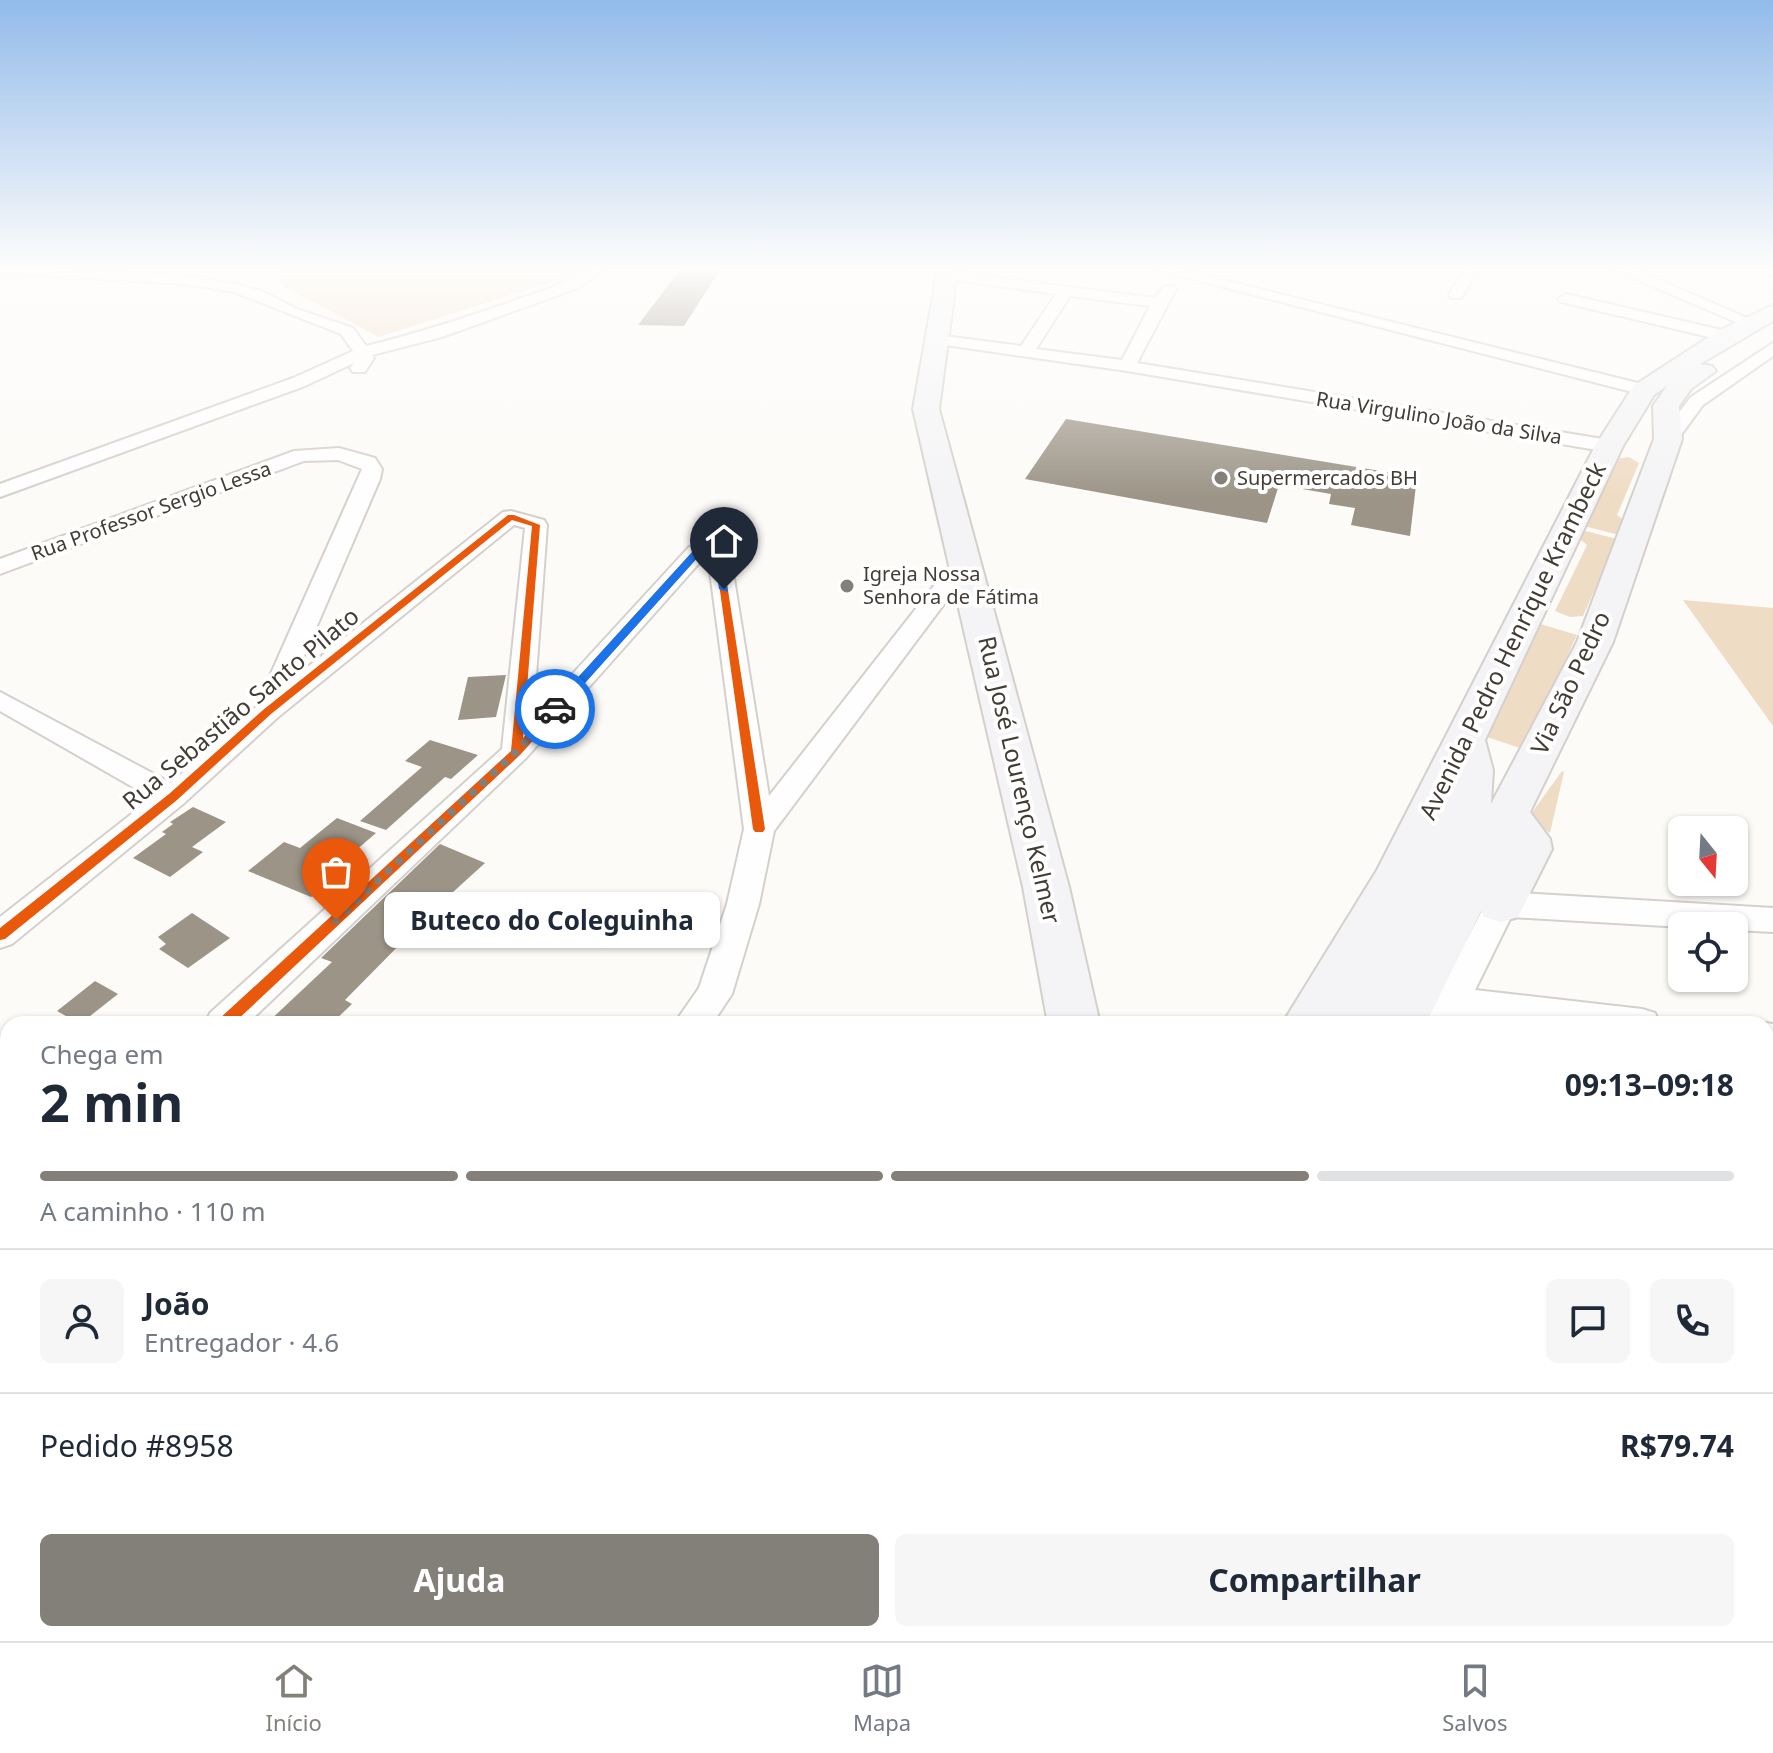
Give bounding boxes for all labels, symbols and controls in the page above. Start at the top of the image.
street label: Rua Virgulino João da Silva [1314,385,1564,450]
street label: Rua Professor Sergio Lessa [27,455,275,567]
street label: Avenida Pedro Henrique Krambeck [1410,456,1613,825]
place label: Supermercados BH [1237,464,1418,491]
marker: Supermercados BH [1212,469,1230,487]
pin [690,507,758,589]
icon: home [702,519,746,563]
place label: Igreja Nossa Senhora de Fátima [863,560,1039,610]
marker: Igreja Nossa Senhora de Fátima [838,577,856,595]
street label: Rua Sebastião Santo Pilato [115,599,365,817]
street label: Via São Pedro [1522,605,1617,759]
street label: Rua José Lourenço Kelmer [971,633,1070,927]
courier [515,669,595,749]
icon: car [533,687,577,731]
north arrow [1668,816,1748,896]
map controls [1668,816,1748,992]
pin [302,838,370,920]
icon: bag [314,850,358,894]
callout: Buteco do Coleguinha [384,892,720,948]
text: Buteco do Coleguinha [410,902,694,938]
button: locate [1668,912,1748,992]
text: Chega em [40,1036,163,1072]
text: 09:13–09:18 [1565,1064,1734,1105]
text: 2 min [40,1066,183,1137]
text: A caminho · 110 m [40,1193,266,1229]
button: person [40,1279,124,1363]
button: chat [1546,1279,1630,1363]
button: phone [1650,1279,1734,1363]
text: João [144,1283,209,1324]
text: Entregador · 4.6 [144,1324,339,1360]
text: Pedido #8958 [40,1425,234,1466]
text: R$79.74 [1620,1425,1734,1466]
button: Ajuda [40,1534,879,1626]
button: Compartilhar [895,1534,1734,1626]
tab: Início [266,1659,322,1737]
tab: Mapa [853,1659,911,1737]
tab: Salvos [1442,1659,1507,1737]

